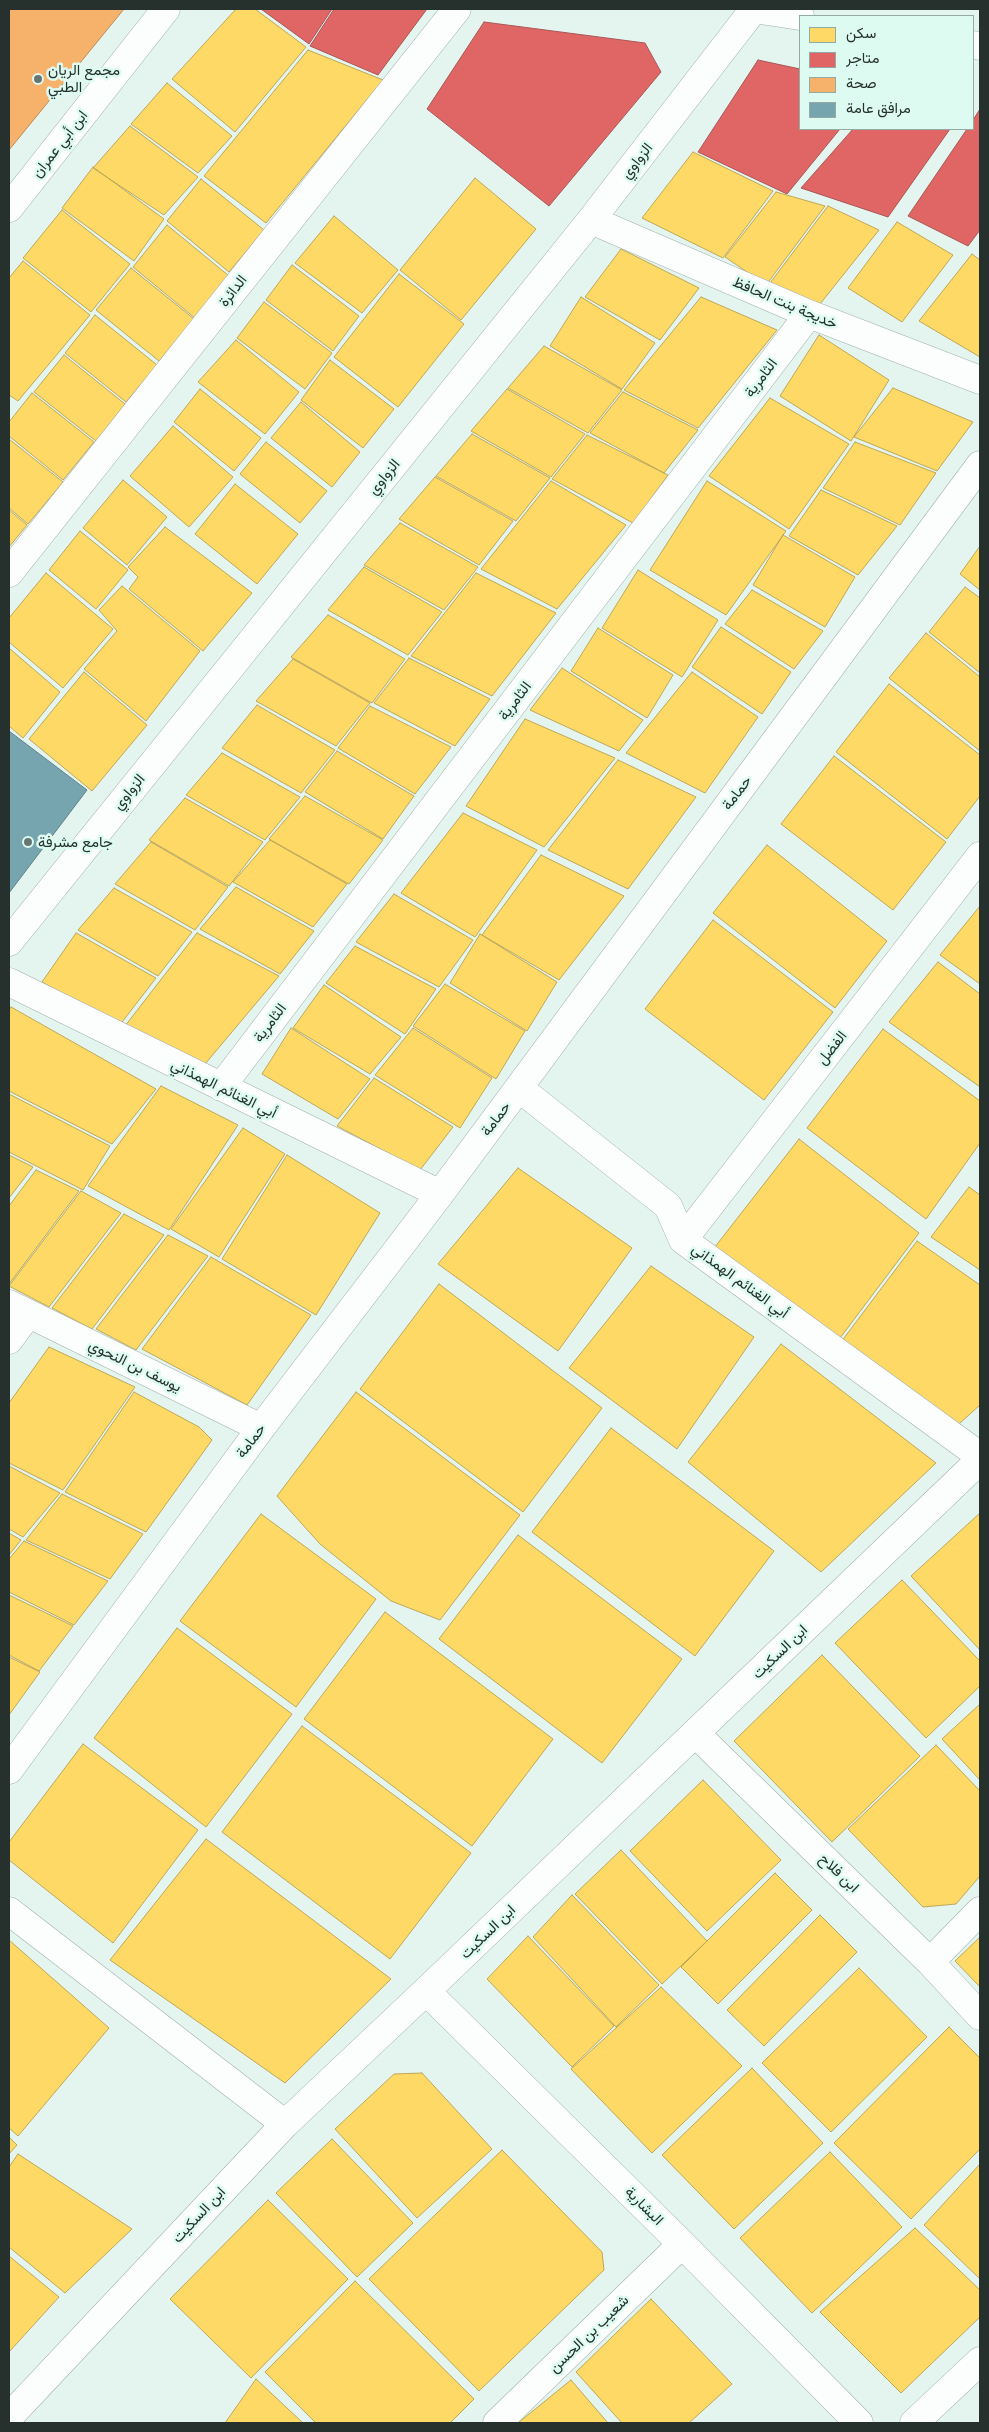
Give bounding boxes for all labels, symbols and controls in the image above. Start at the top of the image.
legend [799,15,974,130]
text: سكن [846,24,876,42]
text: متاجر [846,49,880,67]
place label: مجمع الريان الطبي [48,61,120,96]
marker: مجمع الريان الطبي [32,73,44,85]
text: صحة [846,74,877,92]
text: مرافق عامة [846,99,911,117]
street label: ابن أبي عمران [28,107,92,181]
street label: الزواوي [617,139,657,183]
street label: الدائرة [215,271,251,311]
street label: خديجة بنت الحافظ [730,273,840,333]
street label: الثامرية [741,355,781,401]
street label: الزواوي [364,455,404,499]
street label: الثامرية [495,678,535,724]
street label: الزواوي [109,770,149,814]
street label: حمامة [718,772,756,814]
place label: جامع مشرفة [38,833,113,851]
marker: جامع مشرفة [22,836,34,848]
street label: الثامرية [250,1000,290,1046]
street label: الفضل [813,1027,851,1069]
street label: أبي الغنائم الهمذاني [168,1056,280,1122]
street label: حمامة [477,1098,515,1140]
street label: أبي الغنائم الهمذاني [688,1240,792,1322]
street label: يوسف بن النحوي [86,1336,184,1396]
street label: حمامة [232,1420,270,1462]
street label: ابن السكيت [749,1621,811,1683]
street label: ابن فلاح [815,1850,863,1896]
street label: ابن السكيت [457,1901,519,1963]
street label: ابن السكيت [169,2183,229,2247]
street label: البشارية [621,2183,667,2229]
street label: شعيب بن الحسن [545,2291,633,2377]

